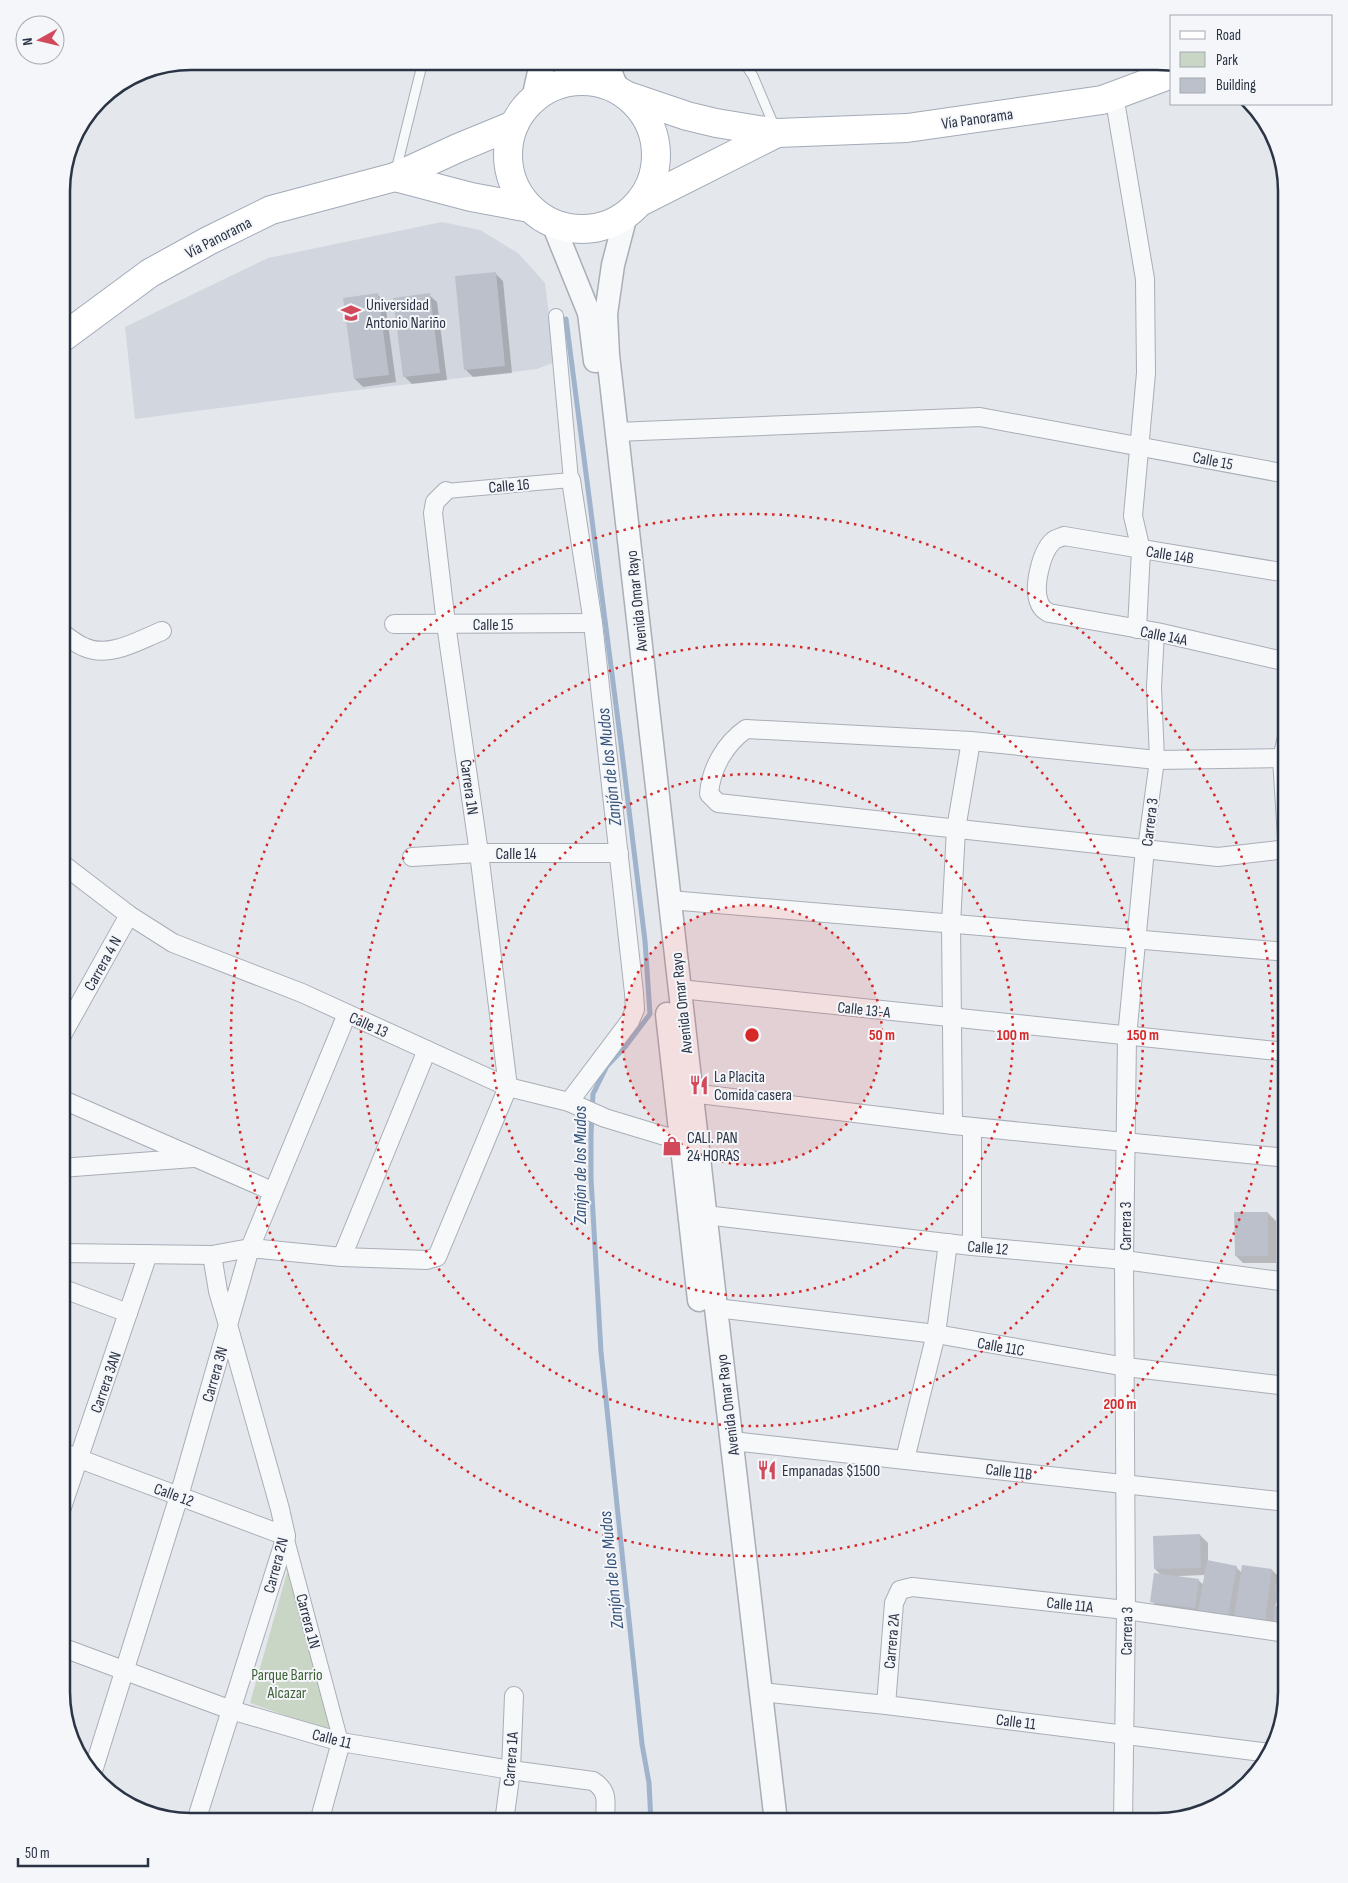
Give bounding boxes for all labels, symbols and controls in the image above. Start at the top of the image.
north arrow [15,15,65,65]
legend [1170,15,1333,105]
text: Road [1216,26,1241,45]
text: N [19,37,37,47]
text: Park [1216,51,1238,70]
text: Building [1216,76,1256,95]
street label: Vía Panorama [940,105,1014,134]
street label: Vía Panorama [182,214,255,263]
place label: Universidad Antonio Nariño [365,296,446,333]
school or university icon: Universidad Antonio Nariño [340,302,362,324]
street label: Calle 15 [1191,448,1234,475]
street label: Calle 16 [488,475,530,498]
street label: Calle 14B [1145,542,1195,569]
street label: Avenida Omar Rayo [623,549,652,653]
street label: Calle 15 [473,616,513,635]
street label: Calle 14A [1138,623,1189,650]
water label: Zanjón de los Mudos [593,706,626,828]
street label: Carrera 1N [455,758,482,816]
street label: Carrera 3 [1138,797,1163,848]
street label: Calle 14 [496,845,537,864]
street label: Carrera 4 N [81,933,126,994]
street label: Avenida Omar Rayo [668,951,697,1055]
street label: Calle 13-A [836,998,891,1023]
street label: Calle 13 [346,1008,391,1042]
centre of rings [743,1026,761,1044]
text: 50 m [869,1026,895,1045]
text: 100 m [997,1026,1029,1045]
text: 150 m [1127,1026,1159,1045]
place label: La Placita Comida casera [714,1068,792,1105]
restaurant icon: La Placita Comida casera [688,1074,710,1096]
water label: Zanjón de los Mudos [570,1105,591,1225]
place label: CALI. PAN 24 HORAS [687,1129,740,1166]
shop icon: CALI. PAN 24 HORAS [661,1135,683,1157]
street label: Carrera 3 [1117,1202,1136,1250]
street label: Calle 12 [967,1237,1009,1260]
street label: Calle 11C [976,1334,1026,1361]
street label: Carrera 3N [198,1344,232,1404]
street label: Carrera 3AN [87,1349,126,1416]
street label: Avenida Omar Rayo [713,1353,744,1457]
text: 200 m [1103,1395,1137,1414]
restaurant icon: Empanadas $1500 [756,1459,778,1481]
street label: Calle 11B [984,1460,1033,1485]
place label: Empanadas $1500 [782,1462,880,1481]
street label: Calle 12 [151,1479,196,1511]
water label: Zanjón de los Mudos [595,1509,628,1631]
street label: Carrera 2N [260,1535,293,1595]
street label: Carrera 1N [291,1592,324,1651]
street label: Calle 11A [1046,1594,1094,1617]
street label: Carrera 3 [1118,1606,1137,1656]
street label: Carrera 2A [881,1613,904,1670]
park label: Parque Barrio Alcazar [251,1666,323,1703]
street label: Calle 11 [995,1711,1037,1734]
street label: Calle 11 [310,1725,354,1754]
street label: Carrera 1A [500,1731,523,1787]
scale bar [18,1836,148,1868]
text: 50 m [25,1844,50,1863]

